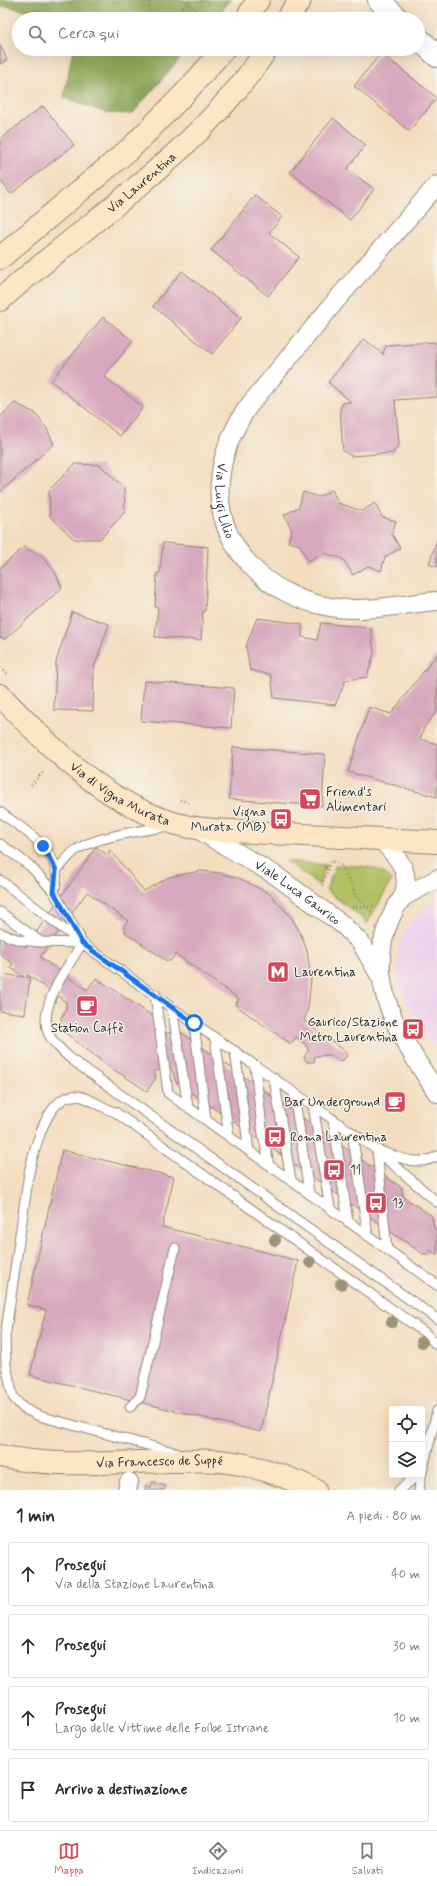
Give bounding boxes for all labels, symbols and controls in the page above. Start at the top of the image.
search box [12,12,425,56]
icon: search [26,23,48,45]
text: Cerca qui [58,24,119,44]
street label: Via Laurentina [103,148,180,217]
street label: Via Luigi Lilio [210,462,239,542]
street label: Via di Vigna Murata [66,758,172,830]
place label: Friend's Alimentari [326,784,386,816]
supermarket icon: Friend's Alimentari [297,786,323,812]
place label: Vigna Murata (MB) [191,804,266,836]
bus stop icon: Vigna Murata (MB) [268,806,294,832]
route end [34,837,52,855]
street label: Viale Luca Gaurico [251,856,344,929]
metro station icon: Laurentina [265,959,291,985]
place label: Laurentina [294,964,356,981]
cafe icon: Station Caffè [74,993,100,1019]
route start [185,1014,203,1032]
place label: Gaurico/Stazione Metro Laurentina [300,1014,398,1046]
bus stop icon: Gaurico/Stazione Metro Laurentina [400,1016,426,1042]
place label: Station Caffè [51,1020,123,1037]
cafe icon: Bar Underground [382,1089,408,1115]
place label: Bar Underground [284,1094,380,1112]
bus stop icon: Roma Laurentina [262,1124,288,1150]
place label: Roma Laurentina [290,1129,388,1146]
bus stop icon: 11 [321,1157,347,1183]
place label: 11 [350,1162,361,1179]
bus stop icon: 13 [363,1190,389,1216]
place label: 13 [392,1195,404,1212]
map controls [389,1406,425,1478]
button: locate [389,1406,425,1442]
button: layers [389,1442,425,1478]
street label: Via Francesco de Suppé [96,1452,224,1472]
text: 1 min [16,1505,55,1527]
text: A piedi · 80 m [346,1508,421,1525]
text: Prosegui [55,1556,106,1576]
icon: ahead [17,1563,39,1585]
text: 40 m [391,1566,420,1583]
text: Via della Stazione Laurentina [55,1576,214,1593]
icon: ahead [17,1635,39,1657]
text: Prosegui [55,1636,106,1656]
text: 30 m [393,1638,420,1655]
text: Prosegui [55,1700,106,1720]
icon: ahead [17,1707,39,1729]
text: 10 m [393,1710,420,1727]
text: Largo delle Vittime delle Foibe Istriane [55,1720,269,1737]
icon: arrive [17,1779,39,1801]
text: Arrivo a destinazione [55,1780,188,1800]
tab: Mappa [54,1840,84,1878]
tab: Indicazioni [192,1840,243,1878]
tab: Salvati [352,1840,383,1878]

